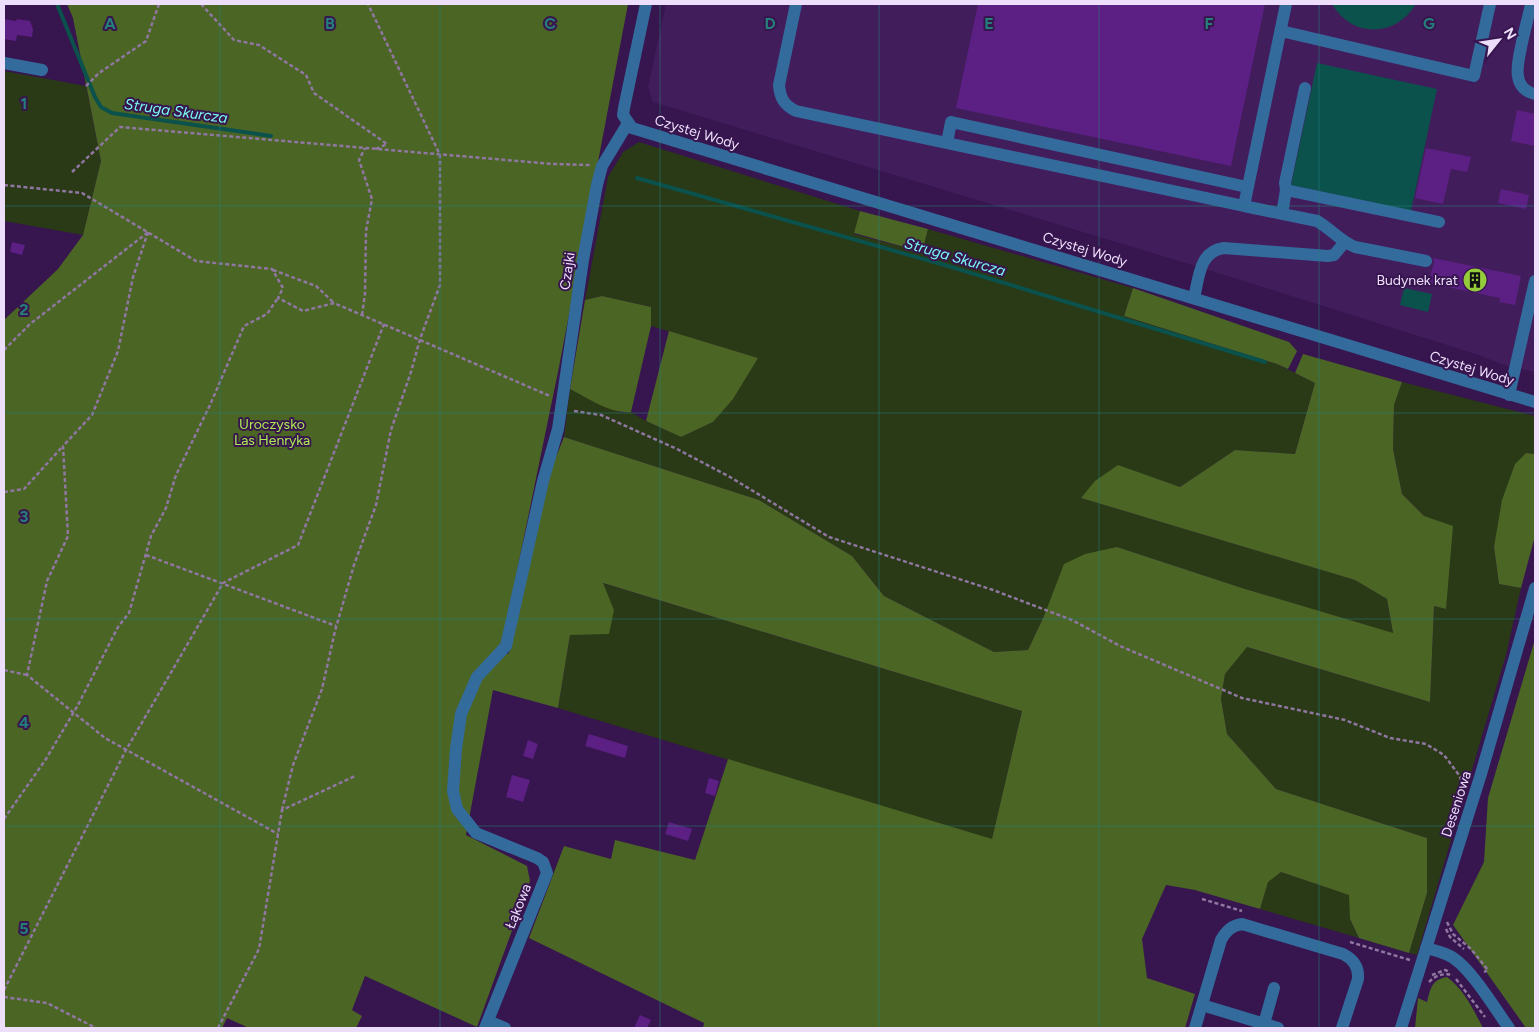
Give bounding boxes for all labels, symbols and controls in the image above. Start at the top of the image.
text: A [104,14,116,33]
text: B [325,14,335,33]
text: C [544,14,556,33]
text: D [764,14,776,33]
text: E [984,14,994,33]
text: F [1205,14,1214,33]
text: G [1423,14,1435,33]
north arrow [1474,15,1524,65]
text: N [1500,25,1520,43]
text: 1 [21,94,27,113]
water label: Struga Skurcza [123,95,229,127]
street label: Czystej Wody [653,112,742,154]
street label: Czystej Wody [1041,229,1130,271]
water label: Struga Skurcza [903,234,1008,280]
street label: Czajki [556,251,579,291]
building icon: Budynek krat [1462,267,1488,293]
place label: Budynek krat [1376,272,1458,289]
text: 2 [19,300,29,319]
street label: Czystej Wody [1428,348,1517,390]
park label: Uroczysko Las Henryka [234,416,310,449]
text: 3 [20,507,29,526]
text: 4 [19,713,29,732]
street label: Deseniowa [1438,769,1475,839]
street label: Łąkowa [502,881,535,931]
text: 5 [19,919,29,938]

